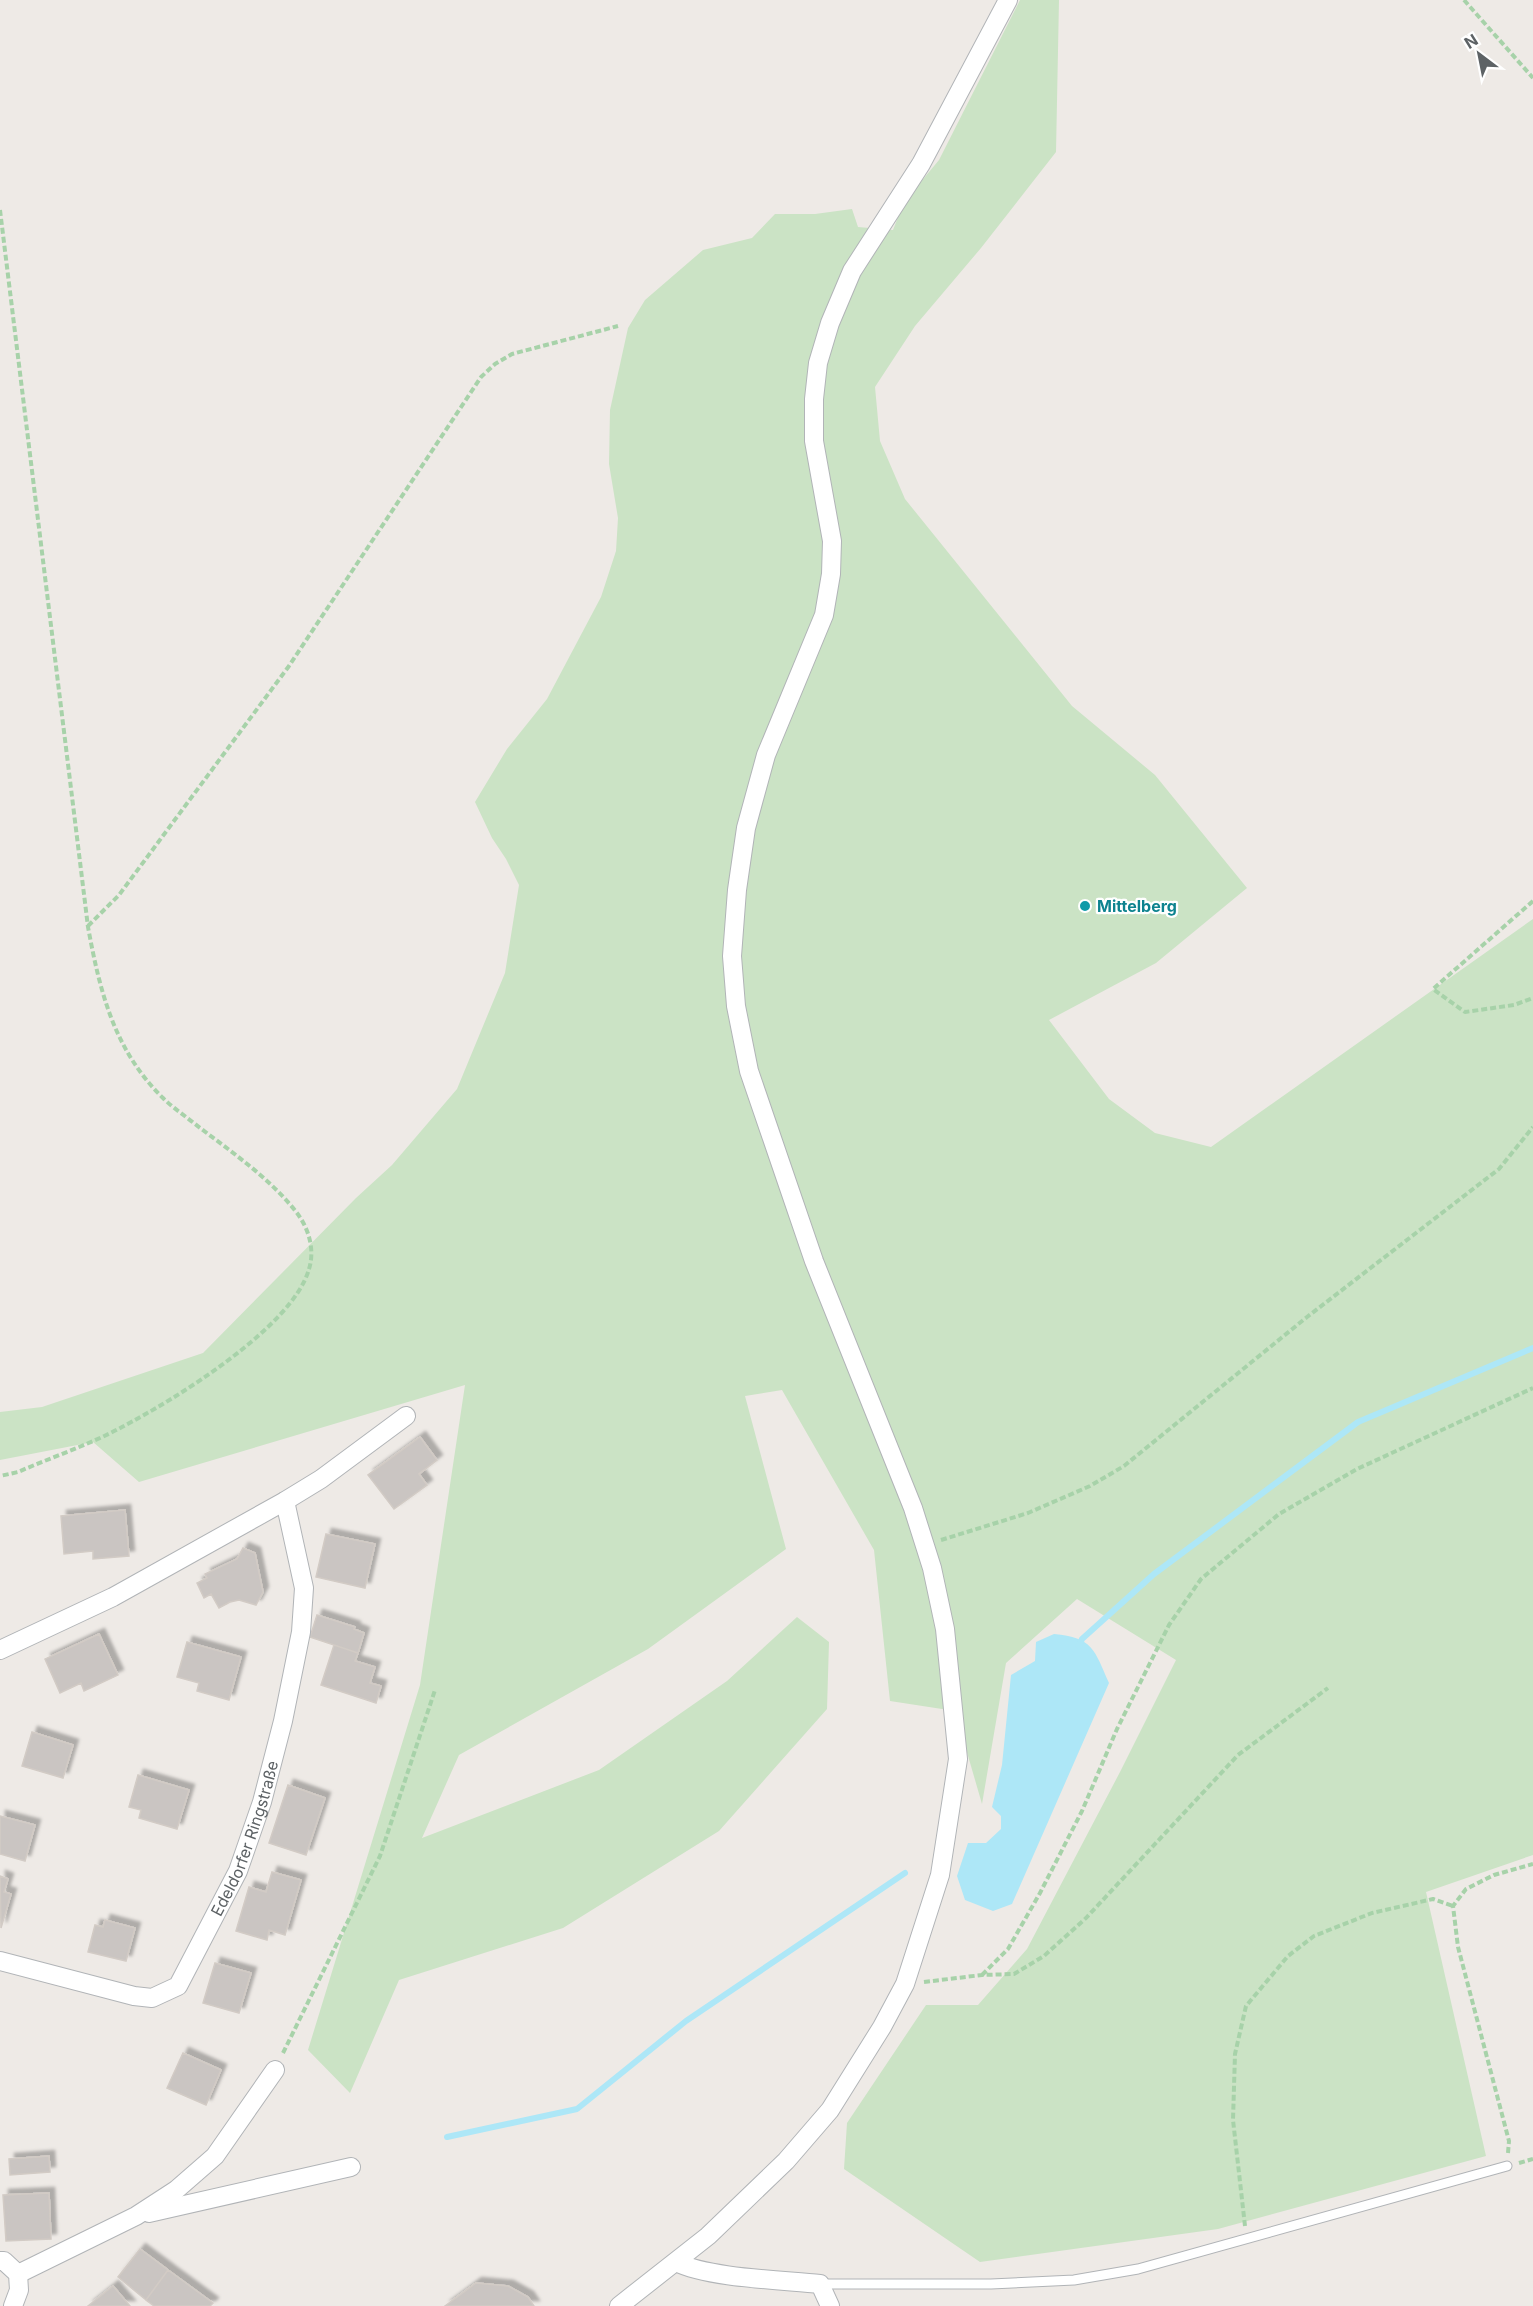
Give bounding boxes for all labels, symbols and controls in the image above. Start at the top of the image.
north arrow [1449,24,1509,84]
text: N [1461,30,1482,53]
place label: Mittelberg [1097,896,1177,916]
marker: Mittelberg [1078,899,1092,913]
street label: Edeldorfer Ringstraße [206,1758,282,1919]

